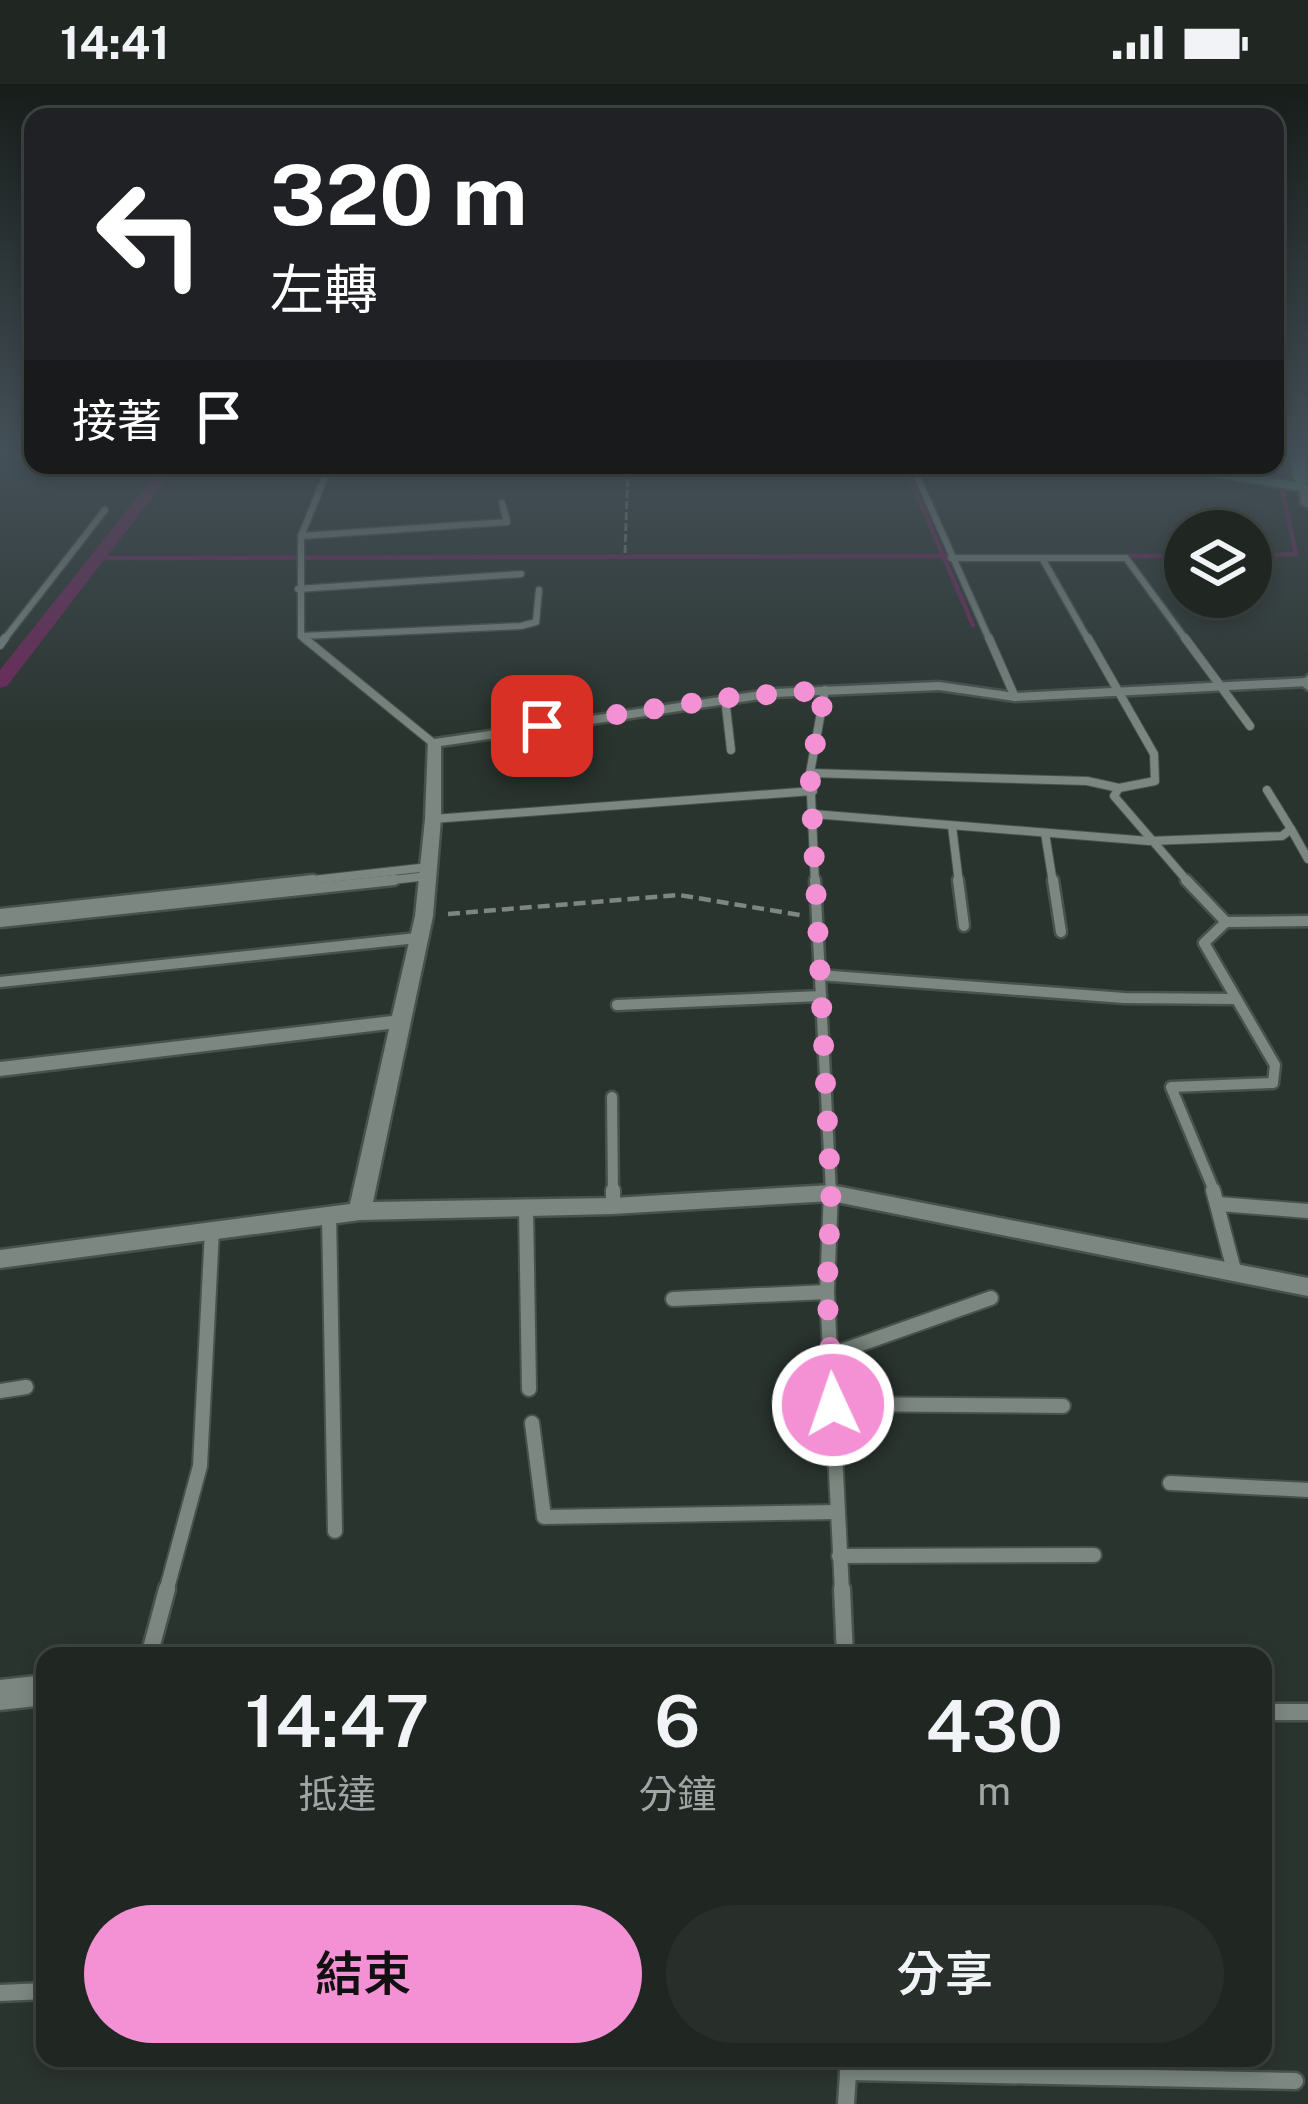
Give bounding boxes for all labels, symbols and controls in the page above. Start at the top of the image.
text: 14:41 [60,16,170,69]
text: 320 m [270,145,528,244]
icon: left [72,156,228,312]
text: 左轉 [270,258,378,321]
icon: arrive [186,384,252,450]
text: 接著 [72,394,162,447]
map controls [1164,510,1272,618]
button: layers [1164,510,1272,618]
pin [491,675,593,777]
icon: arrive [509,693,575,759]
position arrow [770,1342,896,1468]
text: 14:47 [245,1679,429,1763]
text: 6 [654,1679,700,1763]
text: 430 [925,1684,1063,1768]
text: m [977,1768,1011,1814]
text: 抵達 [298,1771,376,1817]
text: 分鐘 [638,1771,716,1817]
button: 結束 [84,1905,642,2043]
button: 分享 [666,1905,1224,2043]

